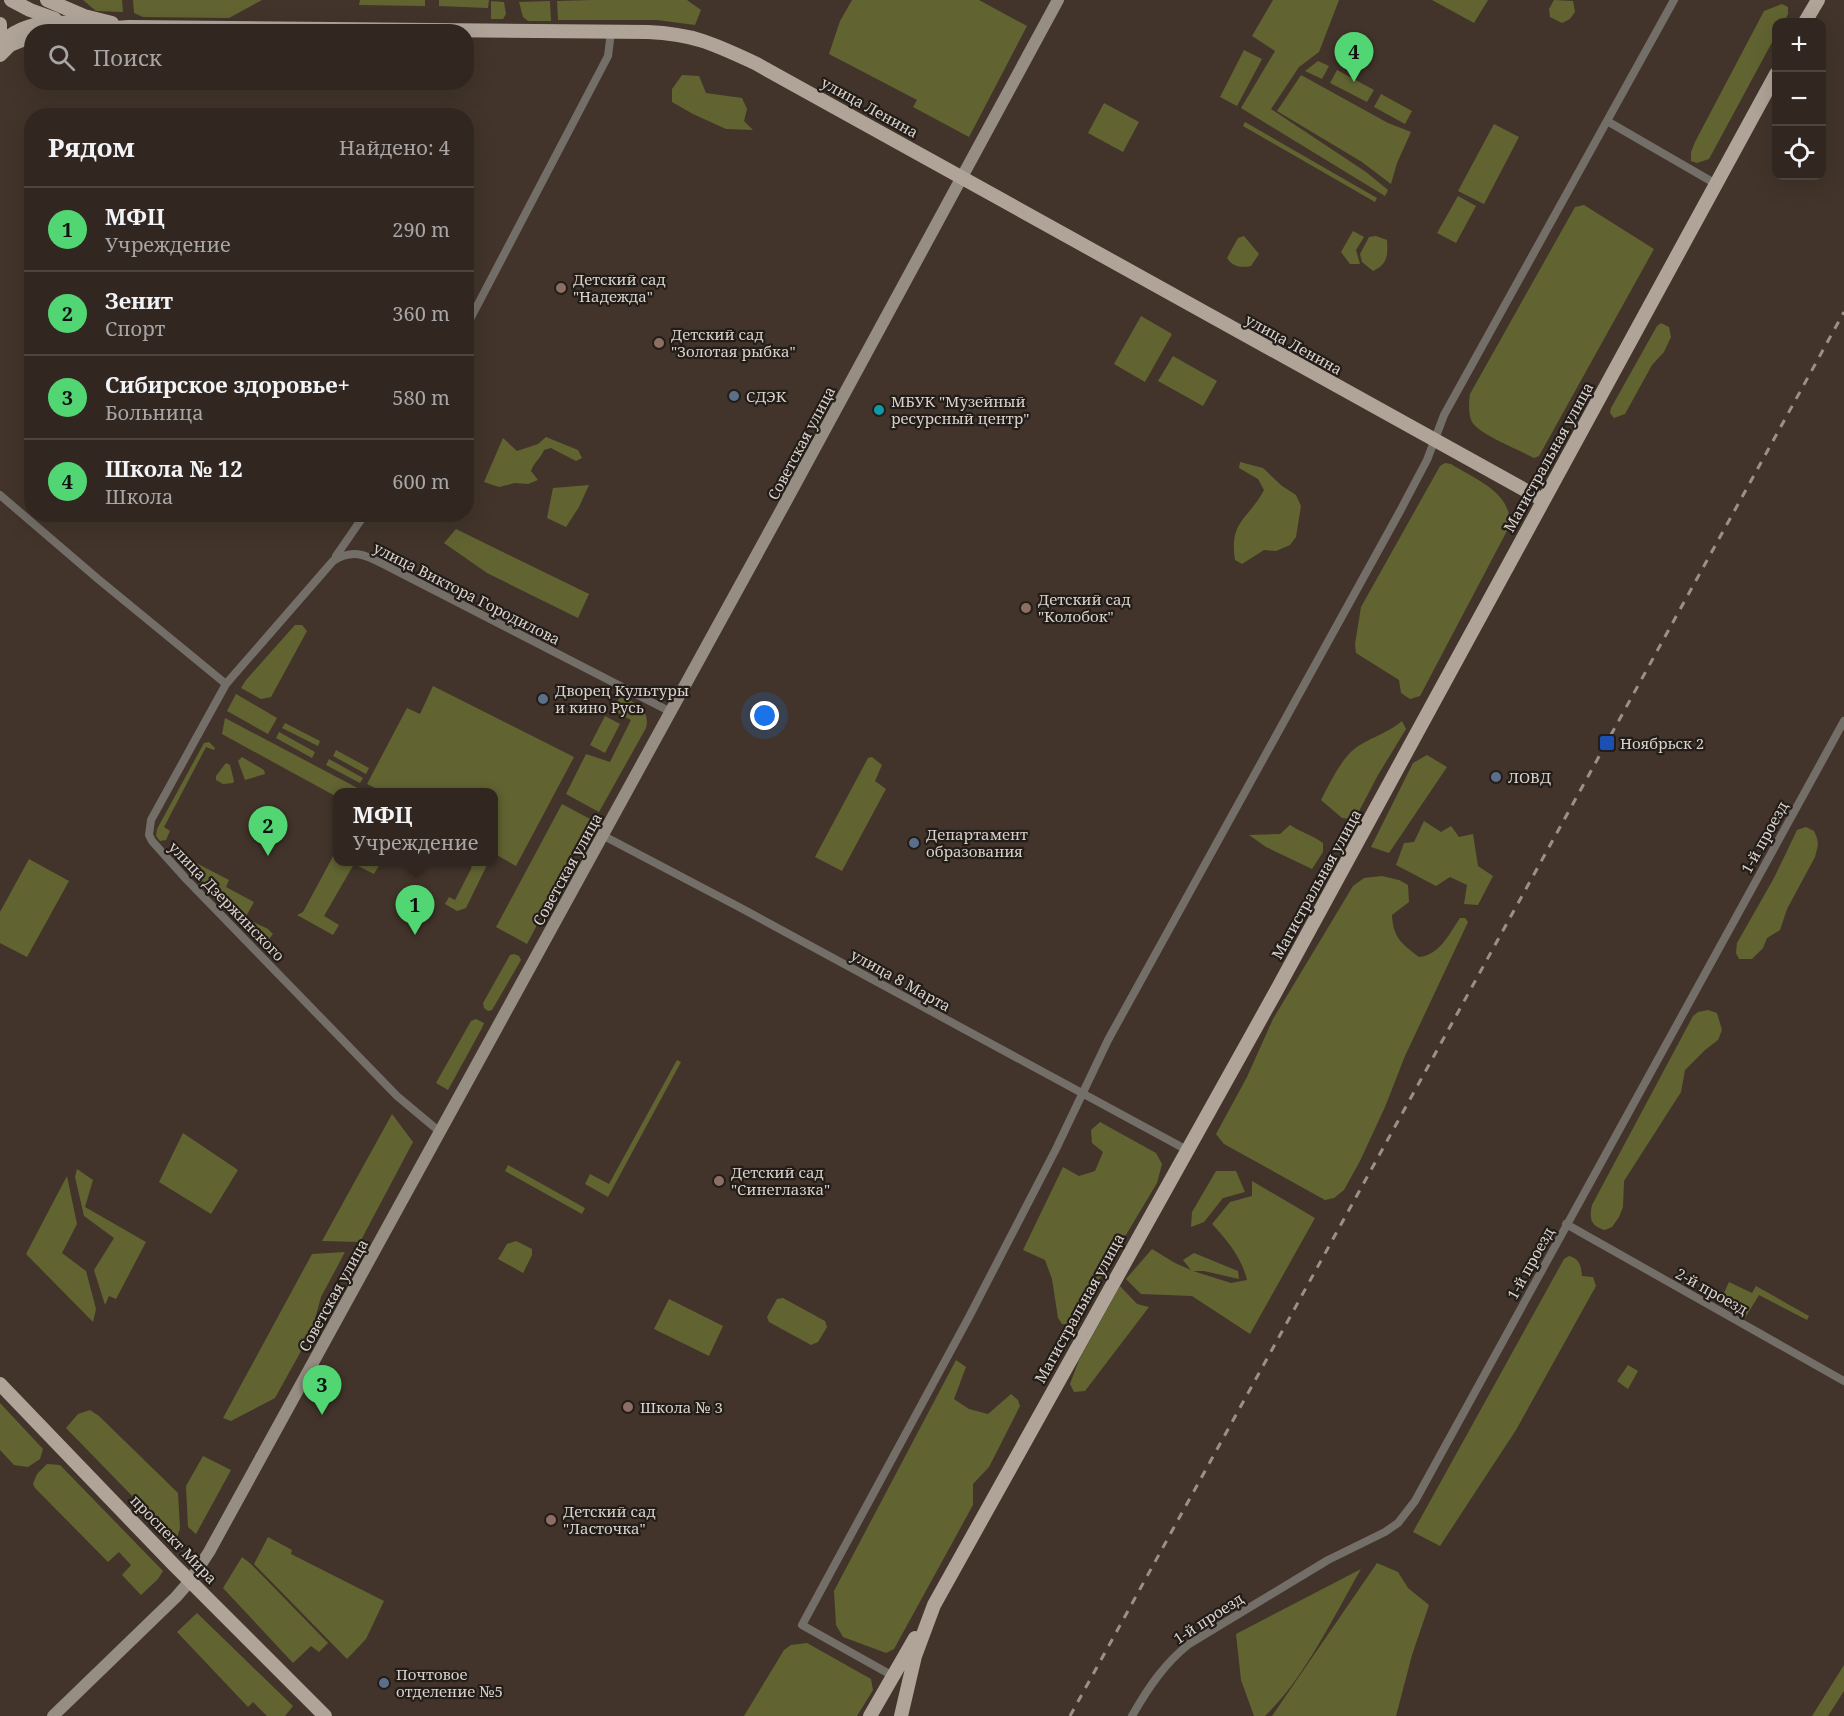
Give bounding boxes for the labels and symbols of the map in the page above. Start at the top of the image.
pin: 4 [1334,32,1374,82]
street label: улица Ленина [818,72,922,142]
place label: Детский сад "Надежда" [573,269,666,306]
marker: Детский сад "Надежда" [554,281,568,295]
street label: улица Ленина [1242,309,1346,379]
place label: Детский сад "Золотая рыбка" [671,324,796,361]
marker: Детский сад "Золотая рыбка" [652,336,666,350]
street label: Магистральная улица [1498,379,1598,535]
street label: Советская улица [763,383,839,503]
place label: СДЭК [746,386,787,406]
marker: СДЭК [727,389,741,403]
place label: МБУК "Музейный ресурсный центр" [891,391,1029,428]
marker: МБУК "Музейный ресурсный центр" [872,403,886,417]
street label: улица Виктора Городилова [370,537,564,649]
place label: Детский сад "Колобок" [1038,589,1131,626]
marker: Детский сад "Колобок" [1019,601,1033,615]
place label: Дворец Культуры и кино Русь [555,680,689,717]
marker: Дворец Культуры и кино Русь [536,692,550,706]
your location [750,701,779,730]
place label: Ноябрьск 2 [1620,733,1704,753]
marker: Ноябрьск 2 [1598,734,1616,752]
place label: ЛОВД [1508,767,1551,787]
marker: ЛОВД [1489,770,1503,784]
street label: 1-й проезд [1736,797,1792,877]
pin: 2 [248,806,288,856]
street label: Магистральная улица [1266,806,1366,962]
street label: Советская улица [528,809,606,929]
place label: Департамент образования [926,824,1028,861]
marker: Департамент образования [907,836,921,850]
street label: улица Дзержинского [165,837,289,965]
pin: 1 [396,886,434,935]
street label: улица 8 Марта [847,944,955,1016]
place label: Детский сад "Синеглазка" [731,1162,830,1199]
marker: Детский сад "Синеглазка" [712,1174,726,1188]
street label: 1-й проезд [1502,1223,1558,1303]
street label: Магистральная улица [1029,1230,1129,1386]
street label: Советская улица [294,1235,372,1355]
street label: 2-й проезд [1672,1263,1752,1319]
pin: 3 [302,1366,342,1415]
place label: Школа № 3 [640,1397,723,1417]
marker: Школа № 3 [621,1400,635,1414]
street label: проспект Мира [126,1490,222,1588]
place label: Детский сад "Ласточка" [563,1501,656,1538]
marker: Детский сад "Ласточка" [544,1513,558,1527]
street label: 1-й проезд [1169,1588,1247,1648]
place label: Почтовое отделение №5 [396,1664,503,1701]
marker: Почтовое отделение №5 [377,1676,391,1690]

